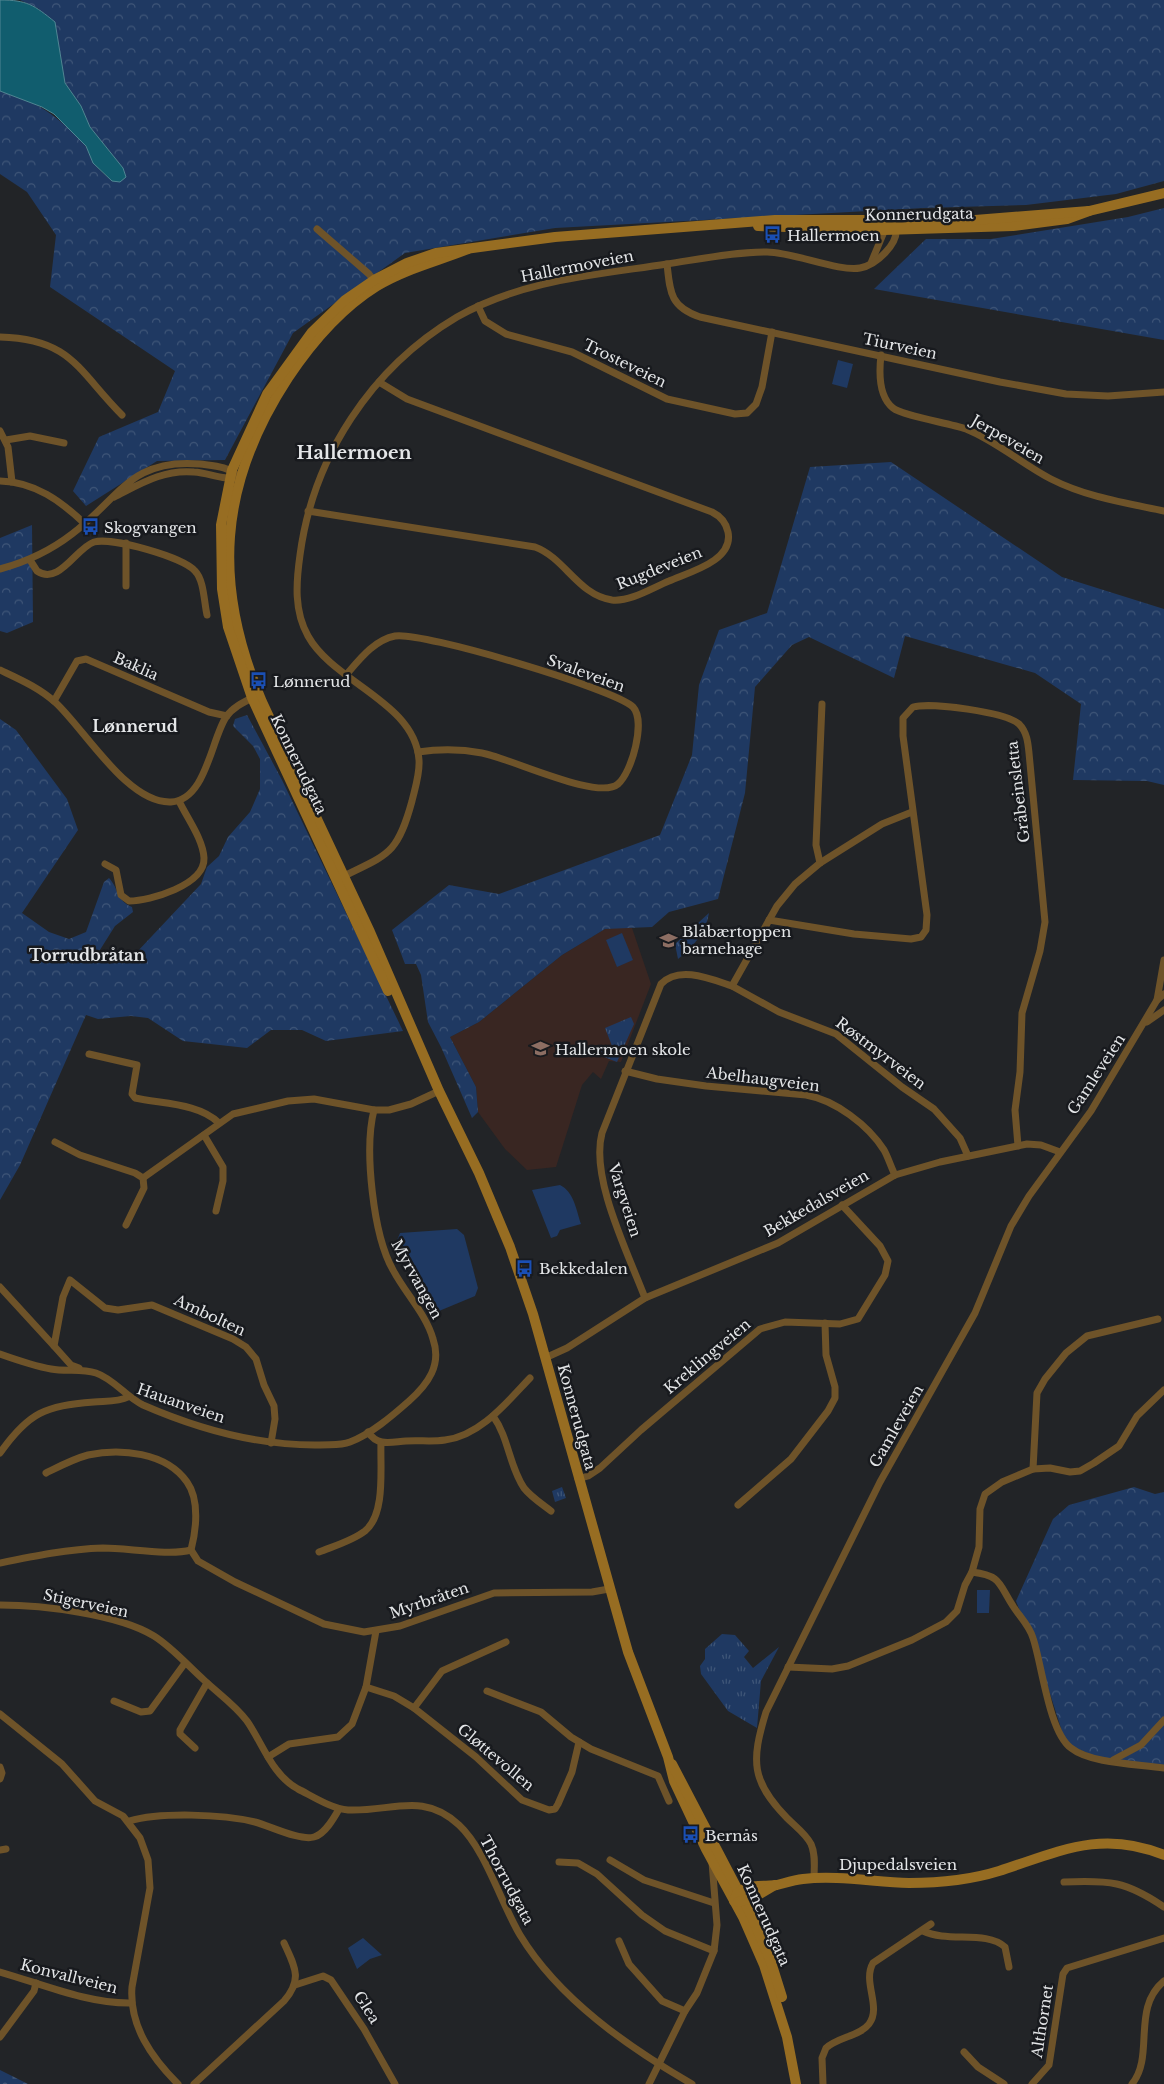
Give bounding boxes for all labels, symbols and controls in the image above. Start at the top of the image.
street label: Konnerudgata [864,204,974,224]
bus stop icon: Hallermoen [763,225,783,245]
place label: Hallermoen [787,226,880,245]
street label: Hallermoveien [519,246,635,286]
street label: Tiurveien [861,329,939,363]
street label: Trosteveien [580,335,670,391]
street label: Jerpeveien [966,409,1048,468]
district label: Hallermoen [296,442,412,464]
bus stop icon: Skogvangen [80,517,100,537]
place label: Skogvangen [104,518,197,537]
street label: Rugdeveien [613,542,705,594]
street label: Baklia [111,648,162,685]
street label: Svaleveien [544,650,628,696]
bus stop icon: Lønnerud [249,671,269,691]
place label: Lønnerud [273,672,350,691]
street label: Konnerudgata [267,711,332,818]
district label: Lønnerud [92,716,178,736]
street label: Gråbeinsletta [1002,739,1034,844]
place label: Blåbærtoppen barnehage [681,922,791,958]
school or university icon: Blåbærtoppen barnehage [658,930,678,950]
district label: Torrudbråtan [29,945,145,965]
street label: Røstmyrveien [832,1013,930,1093]
street label: Gamleveien [1063,1030,1129,1118]
school or university icon: Hallermoen skole [531,1039,551,1059]
place label: Hallermoen skole [555,1040,691,1059]
street label: Abelhaugveien [704,1063,821,1095]
street label: Vargveien [604,1160,646,1239]
street label: Bekkedalsveien [760,1165,872,1241]
street label: Myrvangen [387,1236,447,1322]
bus stop icon: Bekkedalen [515,1258,535,1278]
place label: Bekkedalen [539,1259,628,1278]
street label: Ambolten [170,1290,249,1340]
street label: Kreklingveien [660,1314,754,1398]
street label: Konnerudgata [554,1362,600,1473]
street label: Hauanveien [134,1379,228,1427]
street label: Gamleveien [865,1381,927,1471]
street label: Myrbråten [387,1578,471,1622]
street label: Stigerveien [42,1585,130,1621]
street label: Gløttevollen [454,1719,538,1795]
bus stop icon: Bernås [681,1825,701,1845]
place label: Bernås [705,1826,758,1845]
street label: Thorrudgata [476,1832,539,1928]
street label: Djupedalsveien [839,1855,957,1874]
street label: Konnerudgata [733,1861,795,1969]
street label: Konvallveien [18,1955,120,1997]
street label: Althornet [1027,1983,1057,2060]
street label: Glea [350,1987,385,2027]

